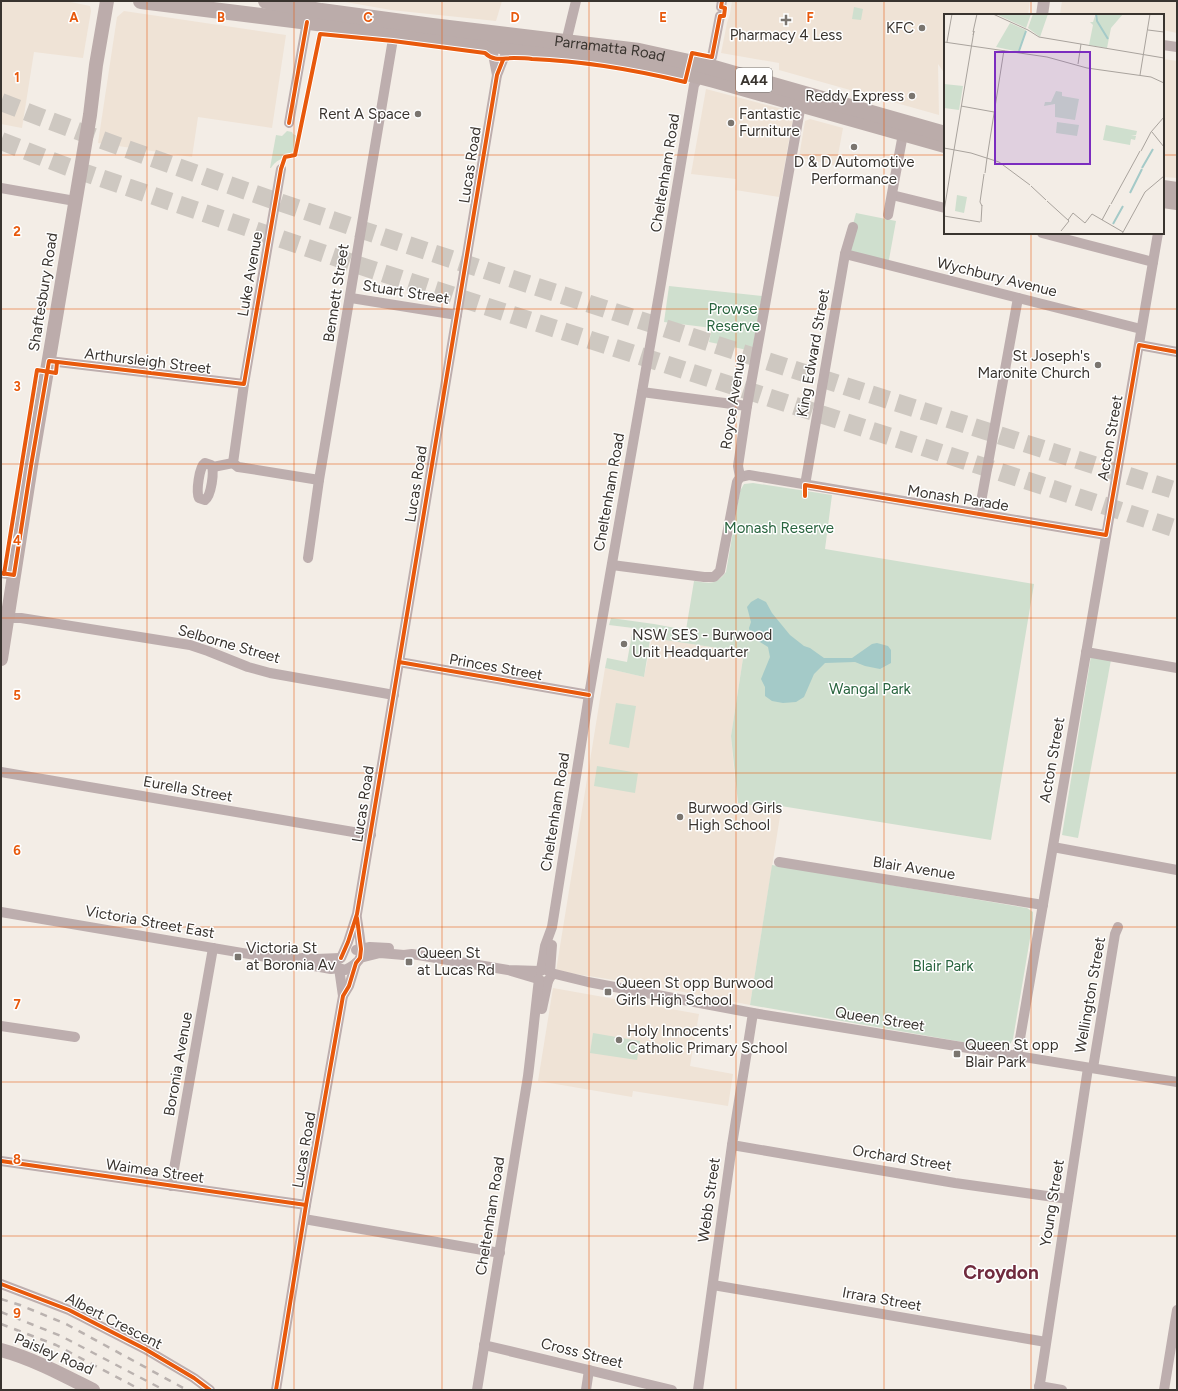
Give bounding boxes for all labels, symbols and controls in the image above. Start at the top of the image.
text: A [69,10,79,25]
text: B [217,10,225,25]
text: C [363,10,373,25]
text: D [510,10,520,25]
text: E [659,10,667,25]
text: F [806,10,814,25]
inset map [944,14,1164,234]
marker: Pharmacy 4 Less [781,15,791,25]
place label: KFC [886,19,914,37]
marker: KFC [917,23,927,33]
place label: Pharmacy 4 Less [730,26,842,44]
street label: Parramatta Road [553,32,667,65]
road number: A44 [736,68,772,92]
text: 1 [14,70,20,85]
place label: Reddy Express [805,87,904,105]
marker: Reddy Express [907,91,917,101]
place label: Rent A Space [319,105,410,123]
place label: Fantastic Furniture [739,105,801,140]
marker: Rent A Space [413,109,423,119]
street label: Cheltenham Road [647,112,683,234]
marker: Fantastic Furniture [726,118,736,128]
street label: Lucas Road [455,125,485,205]
marker: D & D Automotive Performance [849,142,859,152]
place label: D & D Automotive Performance [794,153,914,188]
text: 2 [13,224,21,239]
street label: Luke Avenue [234,230,266,318]
street label: Shaftesbury Road [25,231,61,353]
street label: Bennett Street [319,242,353,343]
street label: Wychbury Avenue [935,253,1059,301]
street label: Stuart Street [361,276,451,308]
street label: King Edward Street [793,287,833,419]
park label: Prowse Reserve [706,300,760,335]
street label: Arthursleigh Street [84,344,213,378]
place label: St Joseph's Maronite Church [977,347,1090,382]
street label: Royce Avenue [717,353,749,451]
marker: St Joseph's Maronite Church [1093,360,1103,370]
text: 3 [13,379,21,394]
street label: Acton Street [1094,393,1126,482]
street label: Cheltenham Road [590,431,628,553]
street label: Lucas Road [401,444,431,524]
street label: Monash Parade [906,481,1010,515]
park label: Monash Reserve [724,519,834,537]
text: 4 [13,533,21,548]
street label: Selborne Street [176,621,283,667]
place label: NSW SES - Burwood Unit Headquarter [632,626,772,661]
marker: NSW SES - Burwood Unit Headquarter [619,639,629,649]
street label: Princes Street [448,650,544,684]
park label: Wangal Park [829,680,912,698]
text: 5 [13,688,21,703]
street label: Acton Street [1036,715,1068,804]
street label: Cheltenham Road [537,751,573,873]
street label: Lucas Road [348,764,378,844]
street label: Eurella Street [142,772,234,806]
place label: Burwood Girls High School [688,799,782,834]
marker: Burwood Girls High School [675,812,685,822]
text: 6 [13,843,21,858]
street label: Blair Avenue [872,853,956,883]
street label: Victoria Street East [84,902,216,942]
street label: Wellington Street [1071,935,1109,1054]
place label: Victoria St at Boronia Av [246,939,336,974]
place label: Queen St at Lucas Rd [417,944,495,979]
marker: Victoria St at Boronia Av [233,952,243,962]
marker: Queen St at Lucas Rd [404,957,414,967]
park label: Blair Park [913,957,974,975]
place label: Queen St opp Burwood Girls High School [616,974,774,1009]
marker: Queen St opp Burwood Girls High School [603,987,613,997]
text: 7 [13,997,21,1012]
street label: Queen Street [834,1003,926,1035]
street label: Boronia Avenue [160,1010,196,1118]
place label: Holy Innocents' Catholic Primary School [627,1022,787,1057]
marker: Holy Innocents' Catholic Primary School [614,1035,624,1045]
place label: Queen St opp Blair Park [965,1036,1059,1071]
marker: Queen St opp Blair Park [952,1049,962,1059]
street label: Lucas Road [288,1110,320,1190]
street label: Orchard Street [851,1141,953,1175]
text: 8 [13,1152,21,1167]
street label: Waimea Street [105,1155,206,1187]
street label: Cheltenham Road [472,1155,508,1277]
street label: Webb Street [694,1156,724,1243]
street label: Young Street [1036,1158,1068,1248]
district label: Croydon [963,1261,1039,1284]
street label: Irrara Street [841,1283,923,1315]
street label: Albert Crescent [63,1289,166,1353]
text: 9 [13,1306,21,1321]
street label: Paisley Road [12,1329,96,1379]
street label: Cross Street [539,1334,625,1372]

